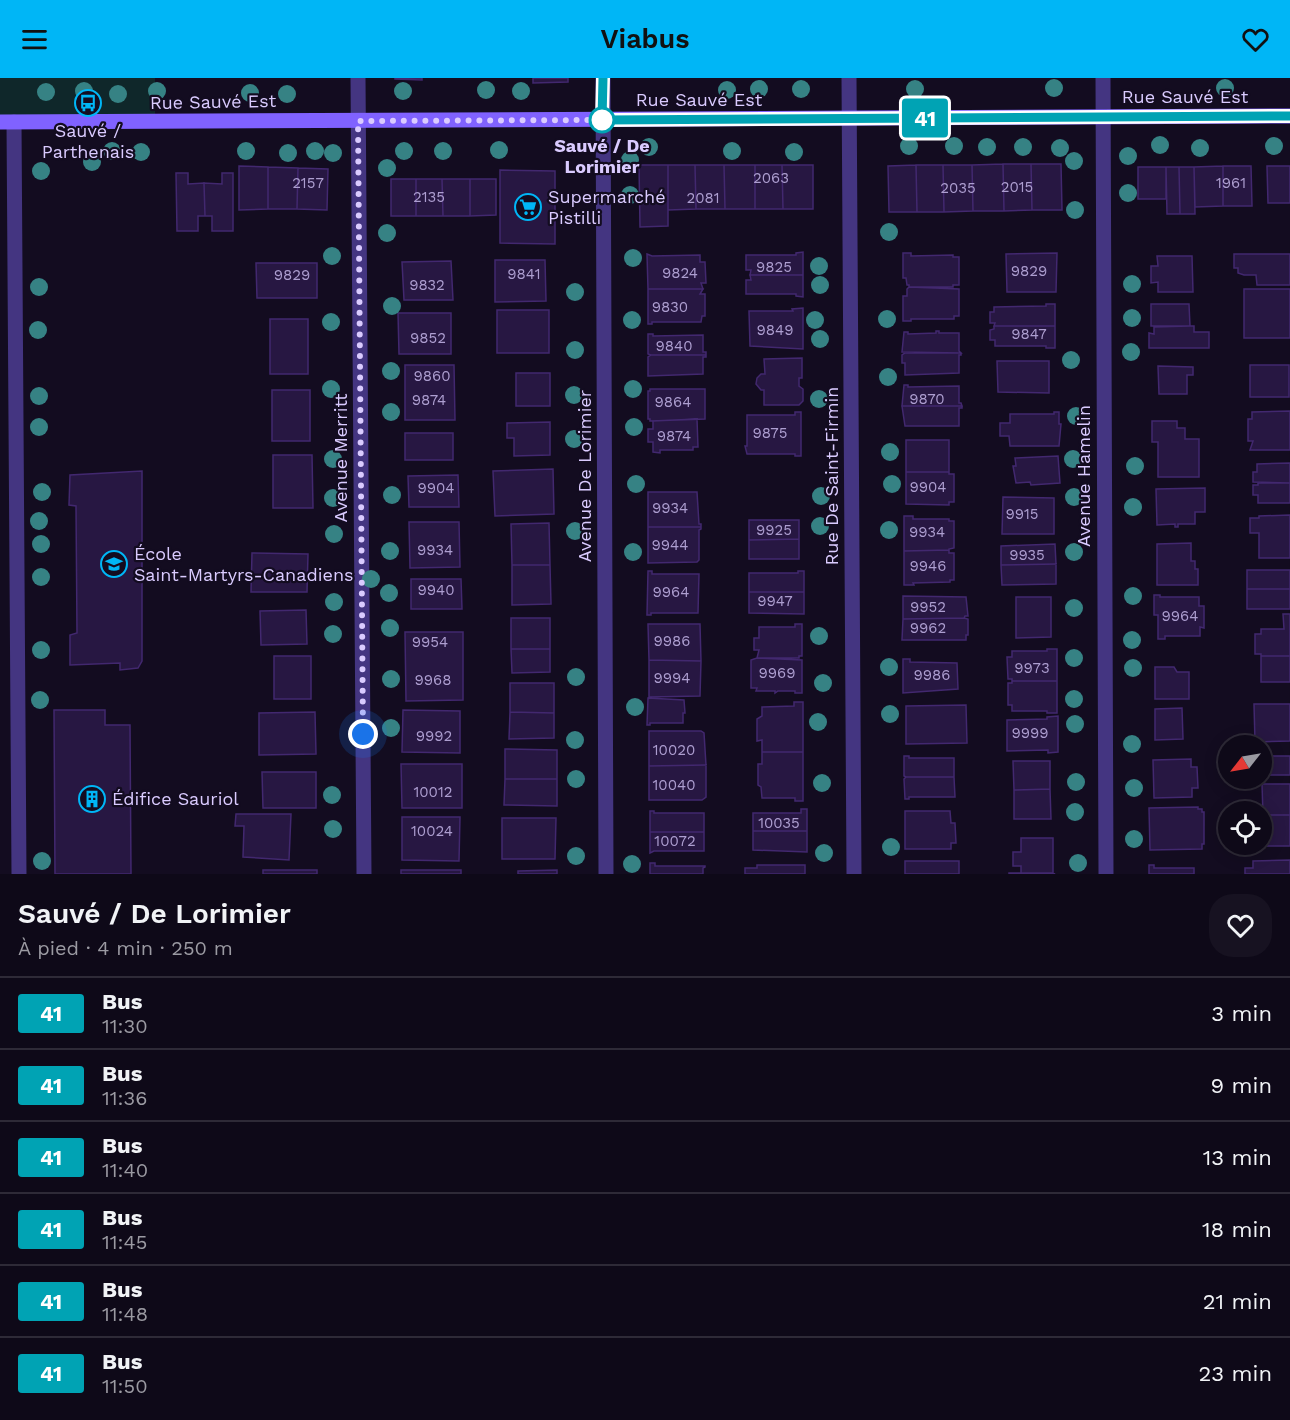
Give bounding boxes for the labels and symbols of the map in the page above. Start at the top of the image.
street label: Rue Sauvé Est [1122,86,1249,107]
bus stop icon: Sauvé / Parthenais [73,88,103,118]
street label: Rue Sauvé Est [636,89,763,110]
street label: Rue Sauvé Est [150,90,277,113]
line badge: 41 [898,98,952,138]
marker: Sauvé / De Lorimier [589,107,615,133]
place label: Sauvé / Parthenais [42,120,134,162]
place label: Sauvé / De Lorimier [554,135,650,177]
house number: 2063 [753,169,789,187]
house number: 2157 [292,174,324,192]
house number: 1961 [1216,174,1246,192]
house number: 2015 [1001,178,1033,196]
house number: 2035 [940,179,976,197]
place label: Supermarché Pistilli [548,186,666,228]
house number: 2135 [413,188,445,206]
house number: 2081 [686,189,720,207]
supermarket icon: Supermarché Pistilli [513,192,543,222]
house number: 9825 [756,258,792,276]
house number: 9829 [1011,262,1047,280]
house number: 9824 [662,264,698,282]
house number: 9841 [507,265,541,283]
house number: 9829 [274,266,310,284]
house number: 9832 [409,276,445,294]
house number: 9830 [652,298,688,316]
house number: 9849 [757,321,793,339]
house number: 9847 [1011,325,1047,343]
house number: 9852 [410,329,446,347]
house number: 9840 [656,337,693,355]
house number: 9860 [414,367,450,385]
street label: Rue De Saint-Firmin [821,387,842,565]
street label: Avenue De Lorimier [574,390,595,562]
house number: 9870 [909,390,945,408]
house number: 9874 [412,391,446,409]
street label: Avenue Merritt [330,393,351,522]
house number: 9864 [655,393,691,411]
street label: Avenue Hamelin [1073,405,1094,547]
house number: 9875 [752,424,788,442]
house number: 9874 [657,427,691,445]
house number: 9904 [909,478,947,496]
house number: 9904 [417,479,455,497]
house number: 9934 [652,499,688,517]
house number: 9915 [1005,505,1039,523]
house number: 9925 [756,521,792,539]
house number: 9934 [909,523,945,541]
house number: 9944 [652,536,688,554]
house number: 9934 [417,541,453,559]
place label: École Saint-Martyrs-Canadiens [134,543,354,585]
house number: 9935 [1009,546,1045,564]
school or university icon: École Saint-Martyrs-Canadiens [99,549,129,579]
house number: 9946 [910,557,946,575]
house number: 9940 [417,581,455,599]
house number: 9964 [653,583,689,601]
house number: 9947 [757,592,793,610]
house number: 9952 [910,598,946,616]
house number: 9964 [1162,607,1198,625]
house number: 9962 [910,619,946,637]
house number: 9986 [654,632,690,650]
house number: 9954 [412,633,448,651]
house number: 9973 [1014,659,1050,677]
house number: 9969 [759,664,795,682]
house number: 9986 [914,666,950,684]
house number: 9994 [654,669,690,687]
house number: 9968 [415,671,451,689]
your location [348,719,378,749]
house number: 9999 [1011,724,1049,742]
house number: 9992 [416,727,452,745]
north arrow [1218,735,1272,789]
house number: 10020 [653,741,695,759]
house number: 10040 [652,776,696,794]
house number: 10012 [413,783,453,801]
building icon: Édifice Sauriol [77,784,107,814]
place label: Édifice Sauriol [112,788,239,809]
house number: 10035 [758,814,800,832]
house number: 10024 [411,822,453,840]
house number: 10072 [654,832,696,850]

